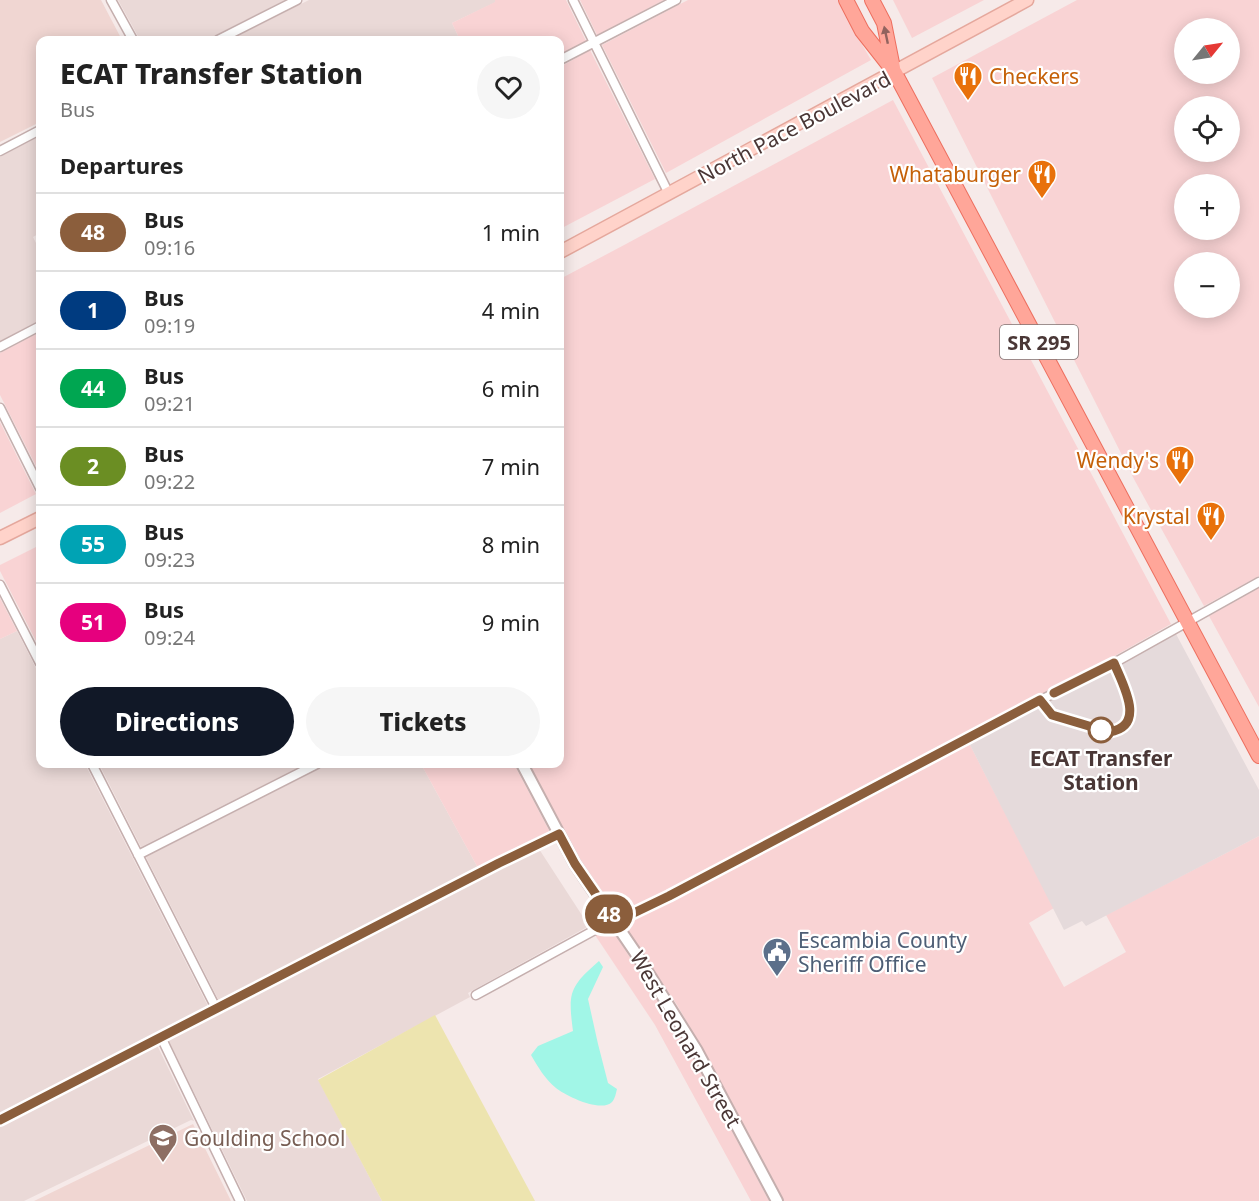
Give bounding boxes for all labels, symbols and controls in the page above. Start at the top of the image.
north arrow [1174,18,1240,84]
map controls [1174,18,1240,318]
one-way arrow [881,26,891,45]
text: ECAT Transfer Station [60,54,363,92]
button: heart [477,56,540,119]
restaurant icon: Checkers [952,60,984,102]
place label: Checkers [989,62,1079,90]
street label: North Pace Boulevard [692,64,896,190]
text: Bus [60,96,95,123]
button: locate [1174,96,1240,162]
text: Departures [60,150,184,180]
restaurant icon: Whataburger [1026,158,1058,200]
place label: Whataburger [890,160,1021,188]
button: + [1174,174,1240,240]
text: Bus [144,204,184,234]
text: 1 min [482,217,540,247]
text: 48 [81,218,105,246]
text: 09:16 [144,234,195,261]
button: − [1174,252,1240,318]
text: Bus [144,282,184,312]
text: 4 min [482,295,540,325]
text: 1 [87,296,99,324]
text: 09:19 [144,312,195,339]
road number: SR 295 [1000,325,1078,359]
text: Bus [144,360,184,390]
text: 6 min [482,373,540,403]
text: 44 [81,374,105,402]
text: 09:21 [144,390,195,417]
text: Bus [144,438,184,468]
restaurant icon: Wendy's [1164,444,1196,486]
place label: Wendy's [1076,446,1159,474]
text: 7 min [482,451,540,481]
text: 2 [87,452,99,480]
text: 09:22 [144,468,195,495]
restaurant icon: Krystal [1195,500,1227,542]
place label: Krystal [1123,502,1190,530]
text: Bus [144,516,184,546]
text: 8 min [482,529,540,559]
text: 55 [81,530,105,558]
text: 09:23 [144,546,195,573]
text: Bus [144,594,184,624]
text: 9 min [482,607,540,637]
text: 51 [81,608,105,636]
text: 09:24 [144,624,195,651]
button: Directions [60,687,294,756]
button: Tickets [306,687,540,756]
marker: ECAT Transfer Station [1088,717,1114,743]
place label: ECAT Transfer Station [1030,744,1173,796]
line badge: 48 [582,894,636,934]
text: 48 [597,900,621,928]
place label: Escambia County Sheriff Office [798,926,967,978]
public building icon: Escambia County Sheriff Office [761,936,793,978]
street label: West Leonard Street [624,946,748,1133]
school or university icon: Goulding School [147,1122,179,1164]
place label: Goulding School [184,1124,346,1152]

